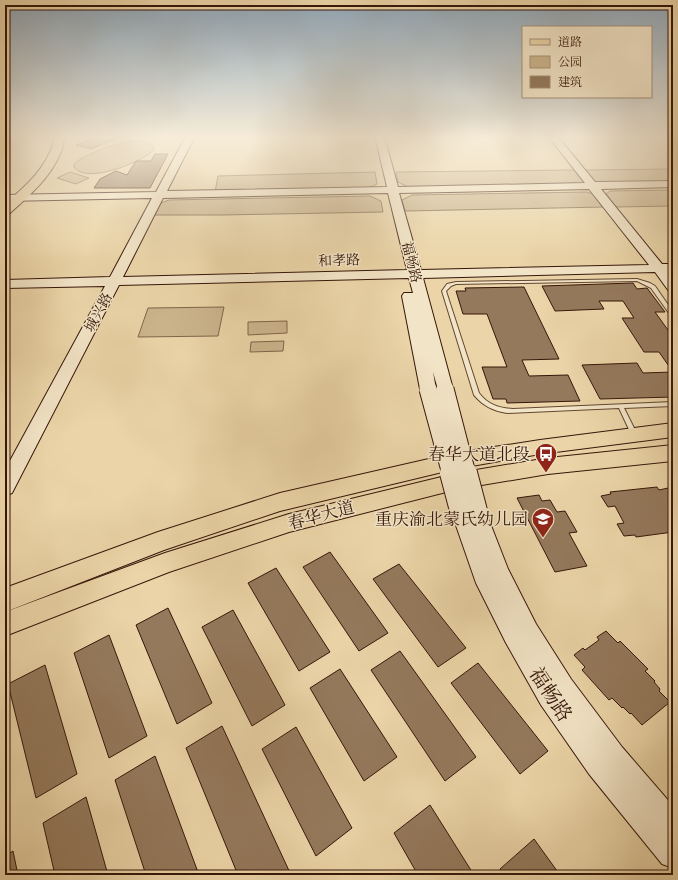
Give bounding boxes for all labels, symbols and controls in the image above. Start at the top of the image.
legend [522,26,652,98]
text: 道路 [558,35,582,50]
text: 公园 [558,55,582,70]
text: 建筑 [558,75,582,90]
street label: 福畅路 [398,240,425,285]
street label: 和孝路 [318,251,360,270]
street label: 城兴路 [81,290,116,335]
bus stop icon: 春华大道北段 [533,441,559,474]
place label: 春华大道北段 [428,444,530,465]
street label: 春华大道 [286,497,357,534]
school or university icon: 重庆渝北蒙氏幼儿园 [530,506,556,539]
place label: 重庆渝北蒙氏幼儿园 [375,509,528,530]
street label: 福畅路 [524,662,577,726]

